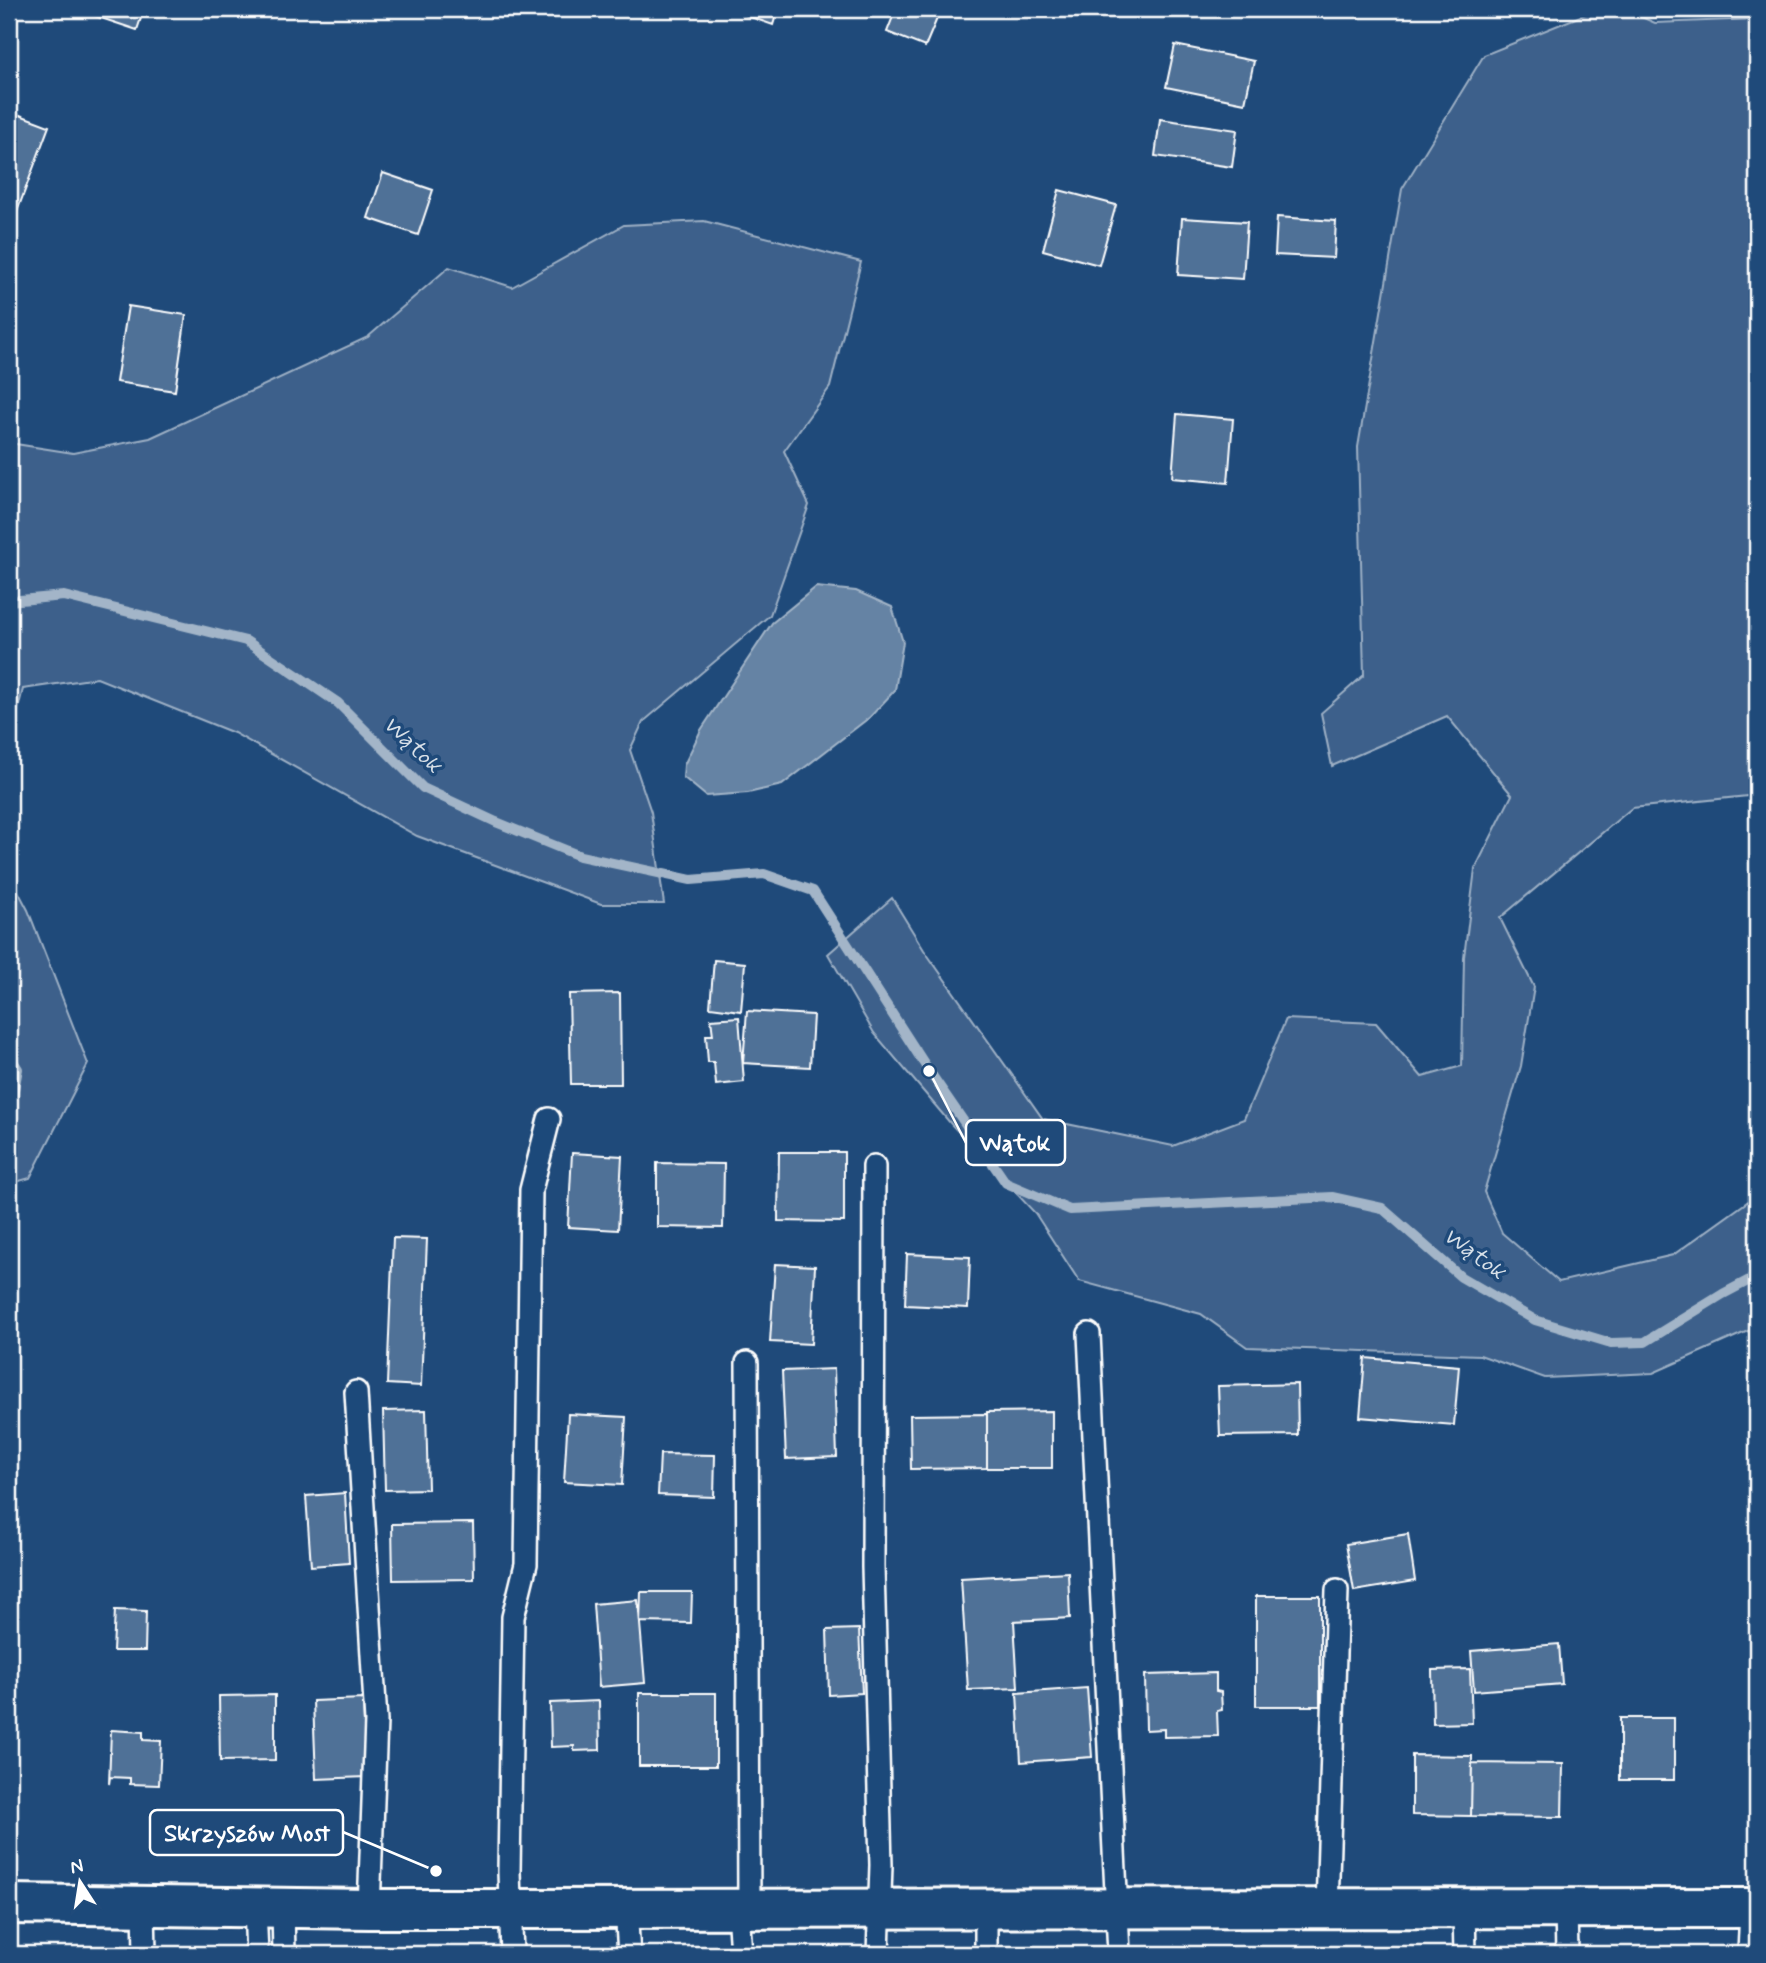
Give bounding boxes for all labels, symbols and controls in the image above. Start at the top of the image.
water label: Wątok [376,710,450,781]
callout: Wątok [966,1120,1065,1165]
text: Wątok [979,1129,1051,1160]
water label: Wątok [1436,1221,1513,1288]
callout: Skrzyszów Most [150,1810,343,1855]
text: Skrzyszów Most [164,1819,330,1850]
north arrow [46,1848,116,1918]
text: N [68,1853,86,1880]

